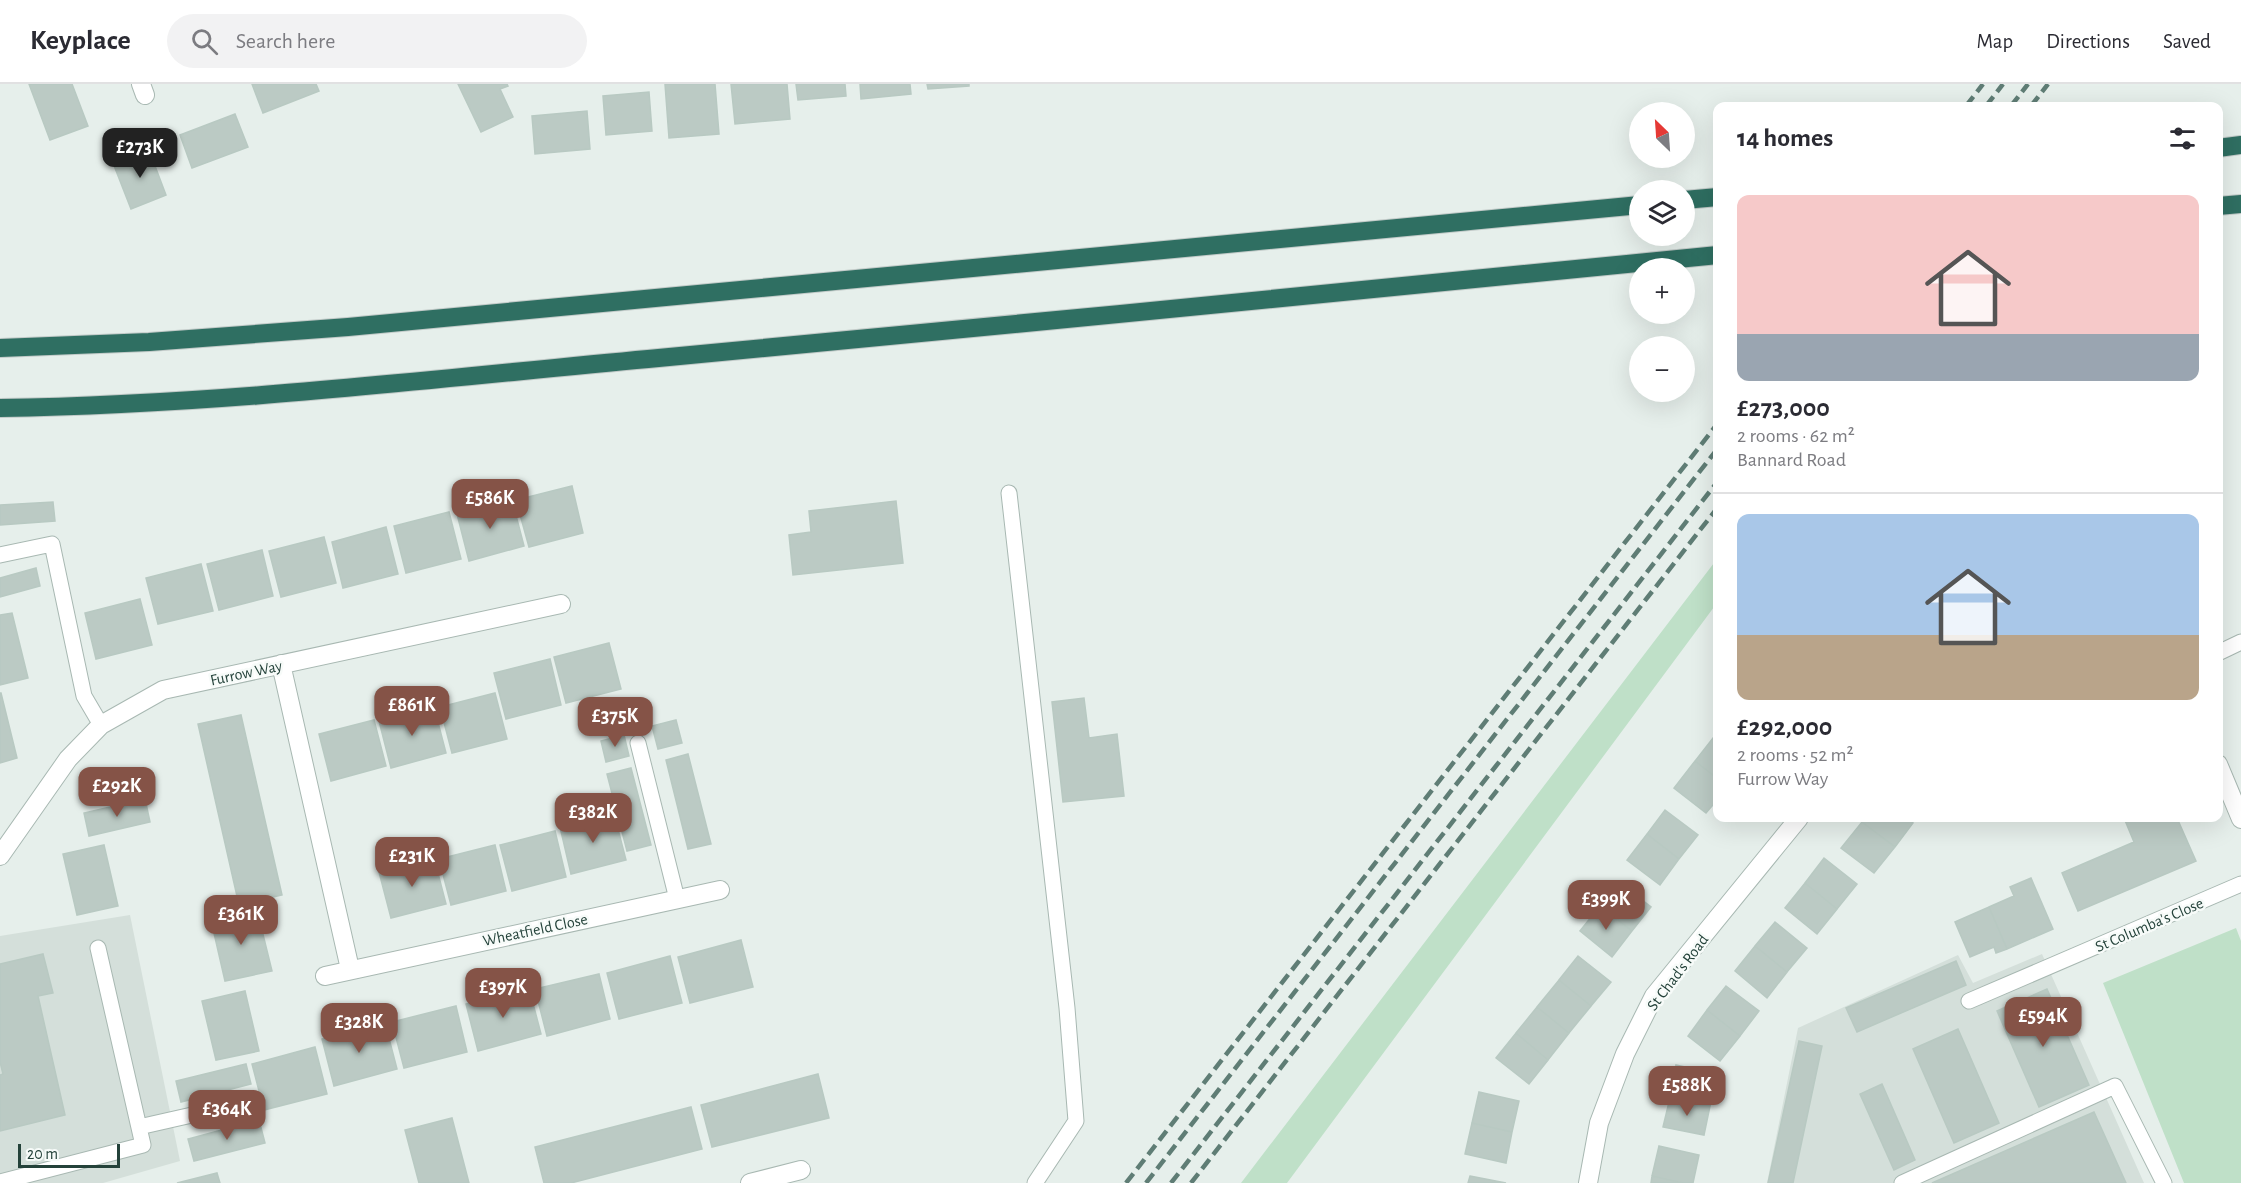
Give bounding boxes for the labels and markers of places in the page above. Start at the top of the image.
pin: £273K [98,128,182,179]
pin: £586K [448,479,532,530]
pin: £861K [370,686,454,737]
pin: £375K [573,697,657,748]
pin: £292K [75,767,159,818]
pin: £382K [551,793,635,844]
pin: £231K [370,837,454,888]
pin: £399K [1564,880,1648,931]
pin: £361K [199,895,283,946]
pin: £397K [461,968,545,1019]
pin: £594K [2001,997,2085,1048]
pin: £328K [317,1003,401,1054]
pin: £588K [1645,1066,1729,1117]
pin: £364K [185,1090,269,1141]

